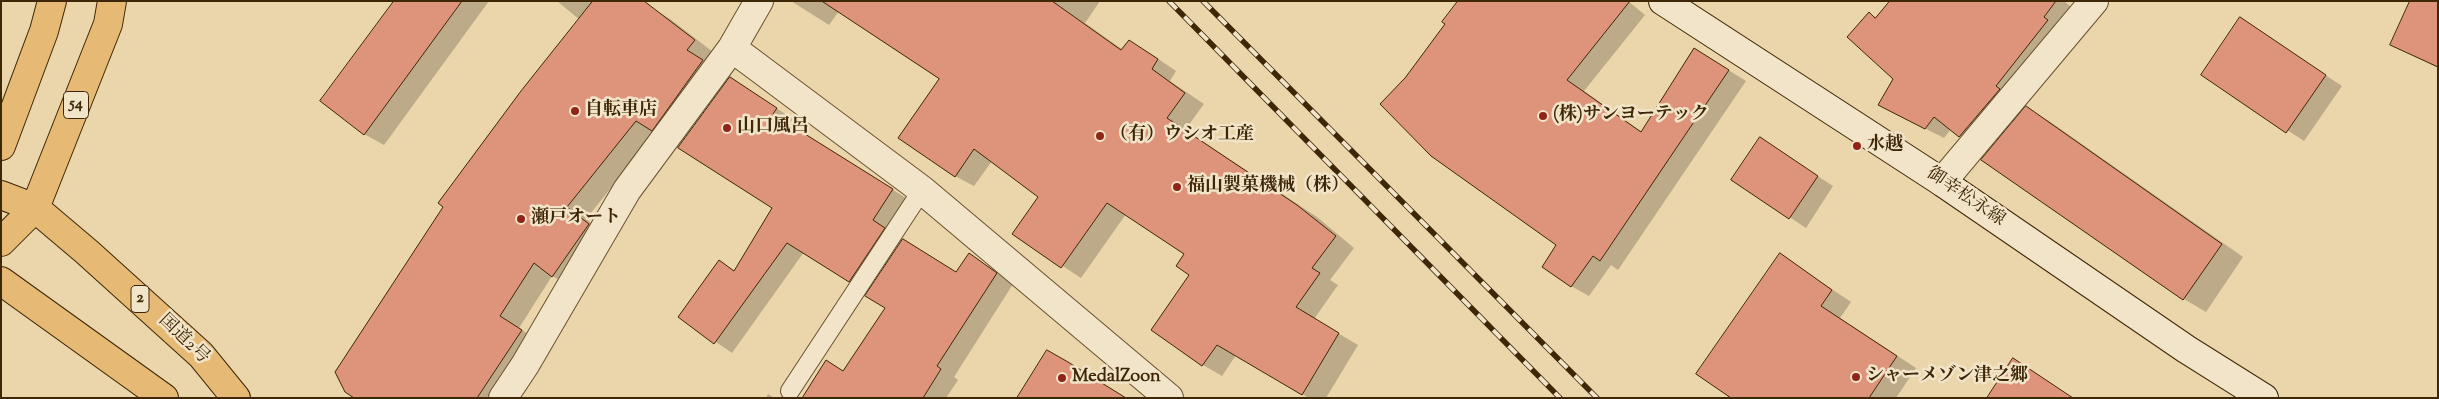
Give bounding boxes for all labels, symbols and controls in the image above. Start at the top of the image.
road number: 54 [64,92,88,118]
place label: 自転車店 [585,100,657,122]
marker: 自転車店 [569,105,581,117]
place label: (株)サンヨーテック [1553,105,1709,127]
marker: (株)サンヨーテック [1537,110,1549,122]
place label: 山口風呂 [737,117,809,139]
marker: 山口風呂 [721,122,733,134]
place label: （有）ウシオ工産 [1110,125,1254,147]
marker: （有）ウシオ工産 [1094,130,1106,142]
place label: 水越 [1867,135,1903,157]
marker: 水越 [1851,140,1863,152]
street label: 御幸松永線 [1922,164,2008,232]
place label: 福山製菓機械（株） [1187,176,1349,198]
marker: 福山製菓機械（株） [1171,181,1183,193]
place label: 瀬戸オート [531,208,621,230]
marker: 瀬戸オート [515,213,527,225]
road number: 2 [131,286,149,312]
street label: 国道2号 [153,311,213,369]
place label: シャーメゾン津之郷 [1866,366,2028,388]
place label: MedalZoon [1072,367,1161,389]
marker: シャーメゾン津之郷 [1850,371,1862,383]
marker: MedalZoon [1056,372,1068,384]

